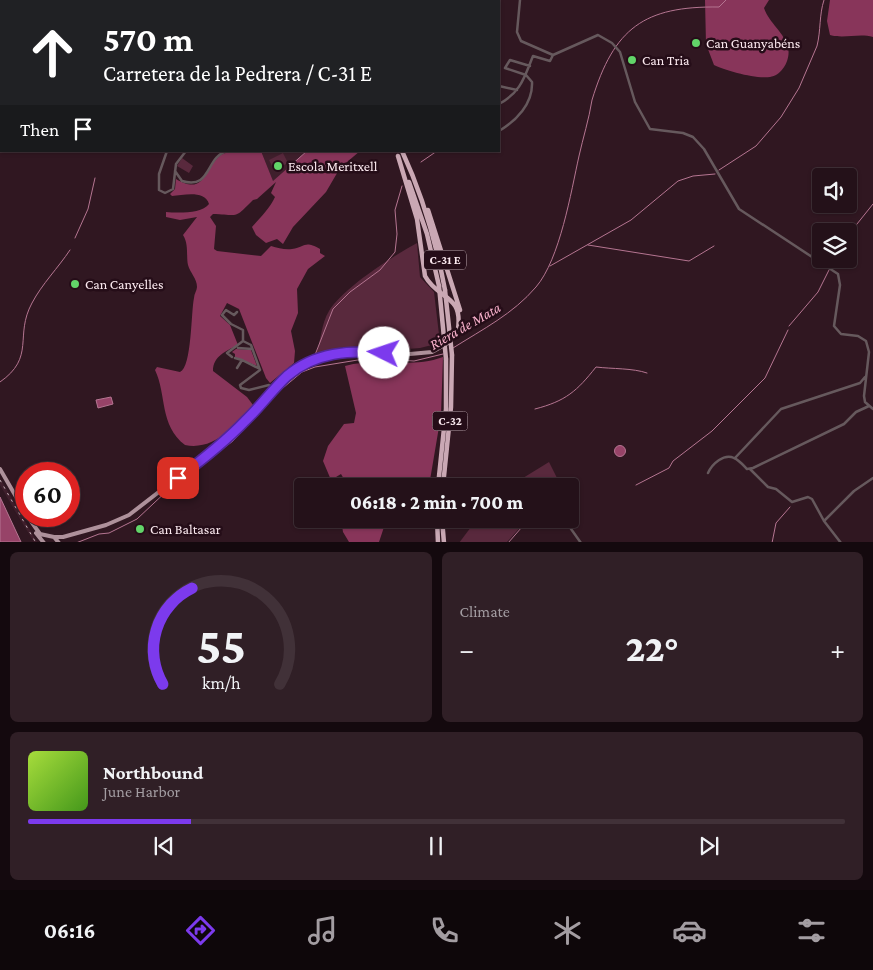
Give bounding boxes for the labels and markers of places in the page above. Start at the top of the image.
place label: Can Guanyabéns [706,35,800,51]
marker: Can Guanyabéns [690,37,702,49]
place label: Can Tria [642,52,690,68]
marker: Can Tria [626,54,638,66]
place label: Escola Meritxell [288,158,378,174]
marker: Escola Meritxell [272,160,284,172]
place label: Can Canyelles [85,276,163,292]
marker: Can Canyelles [69,278,81,290]
pin [157,457,199,499]
place label: Can Baltasar [150,521,221,537]
marker: Can Baltasar [134,523,146,535]

